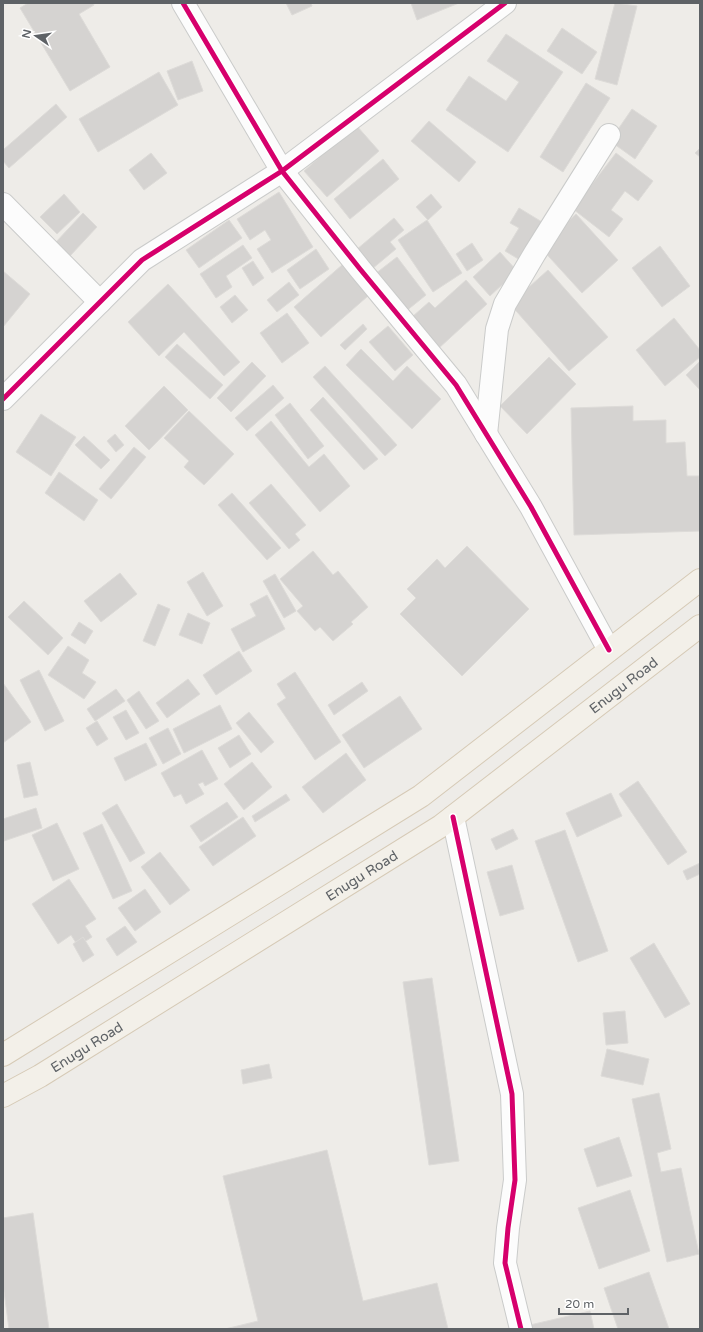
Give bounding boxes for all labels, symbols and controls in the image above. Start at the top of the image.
north arrow [16,16,56,56]
text: N [19,28,34,40]
street label: Enugu Road [586,653,661,717]
street label: Enugu Road [322,847,401,904]
street label: Enugu Road [47,1018,126,1076]
scale bar [559,1290,628,1316]
text: 20 m [565,1297,594,1311]

